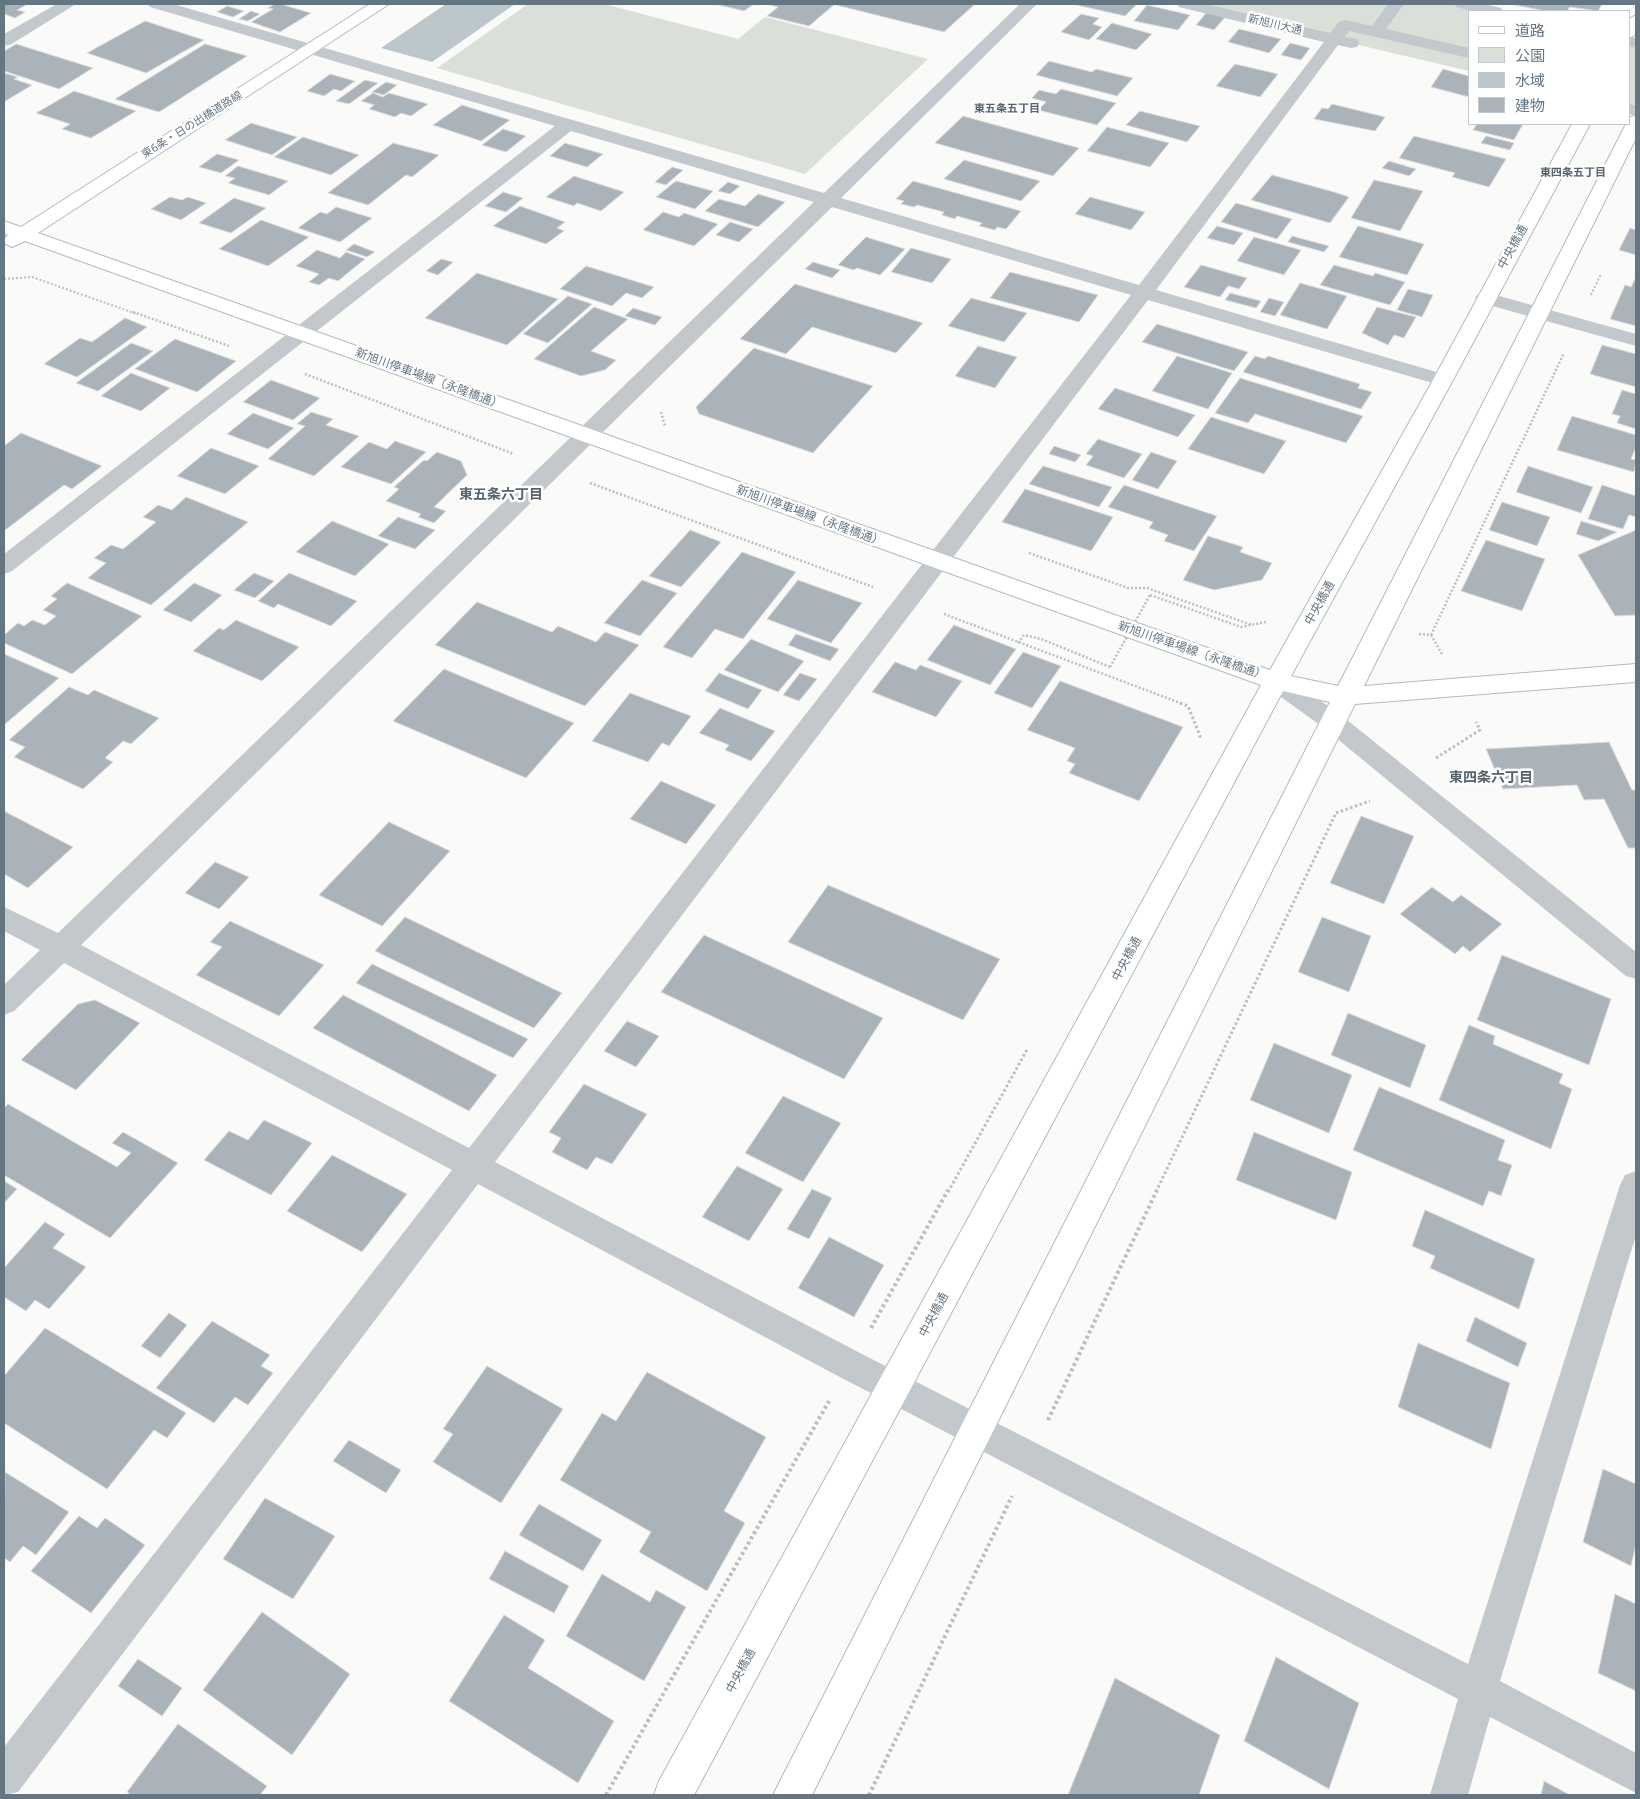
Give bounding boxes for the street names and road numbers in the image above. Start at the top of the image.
street label: 新旭川大通 [1247,12,1303,38]
street label: 東6条・日の出橋道路線 [139,89,245,161]
street label: 中央橋通 [1495,223,1531,271]
street label: 新旭川停車場線（永隆橋通） [353,346,505,412]
street label: 新旭川停車場線（永隆橋通） [734,483,886,549]
street label: 中央橋通 [1302,579,1338,627]
street label: 新旭川停車場線（永隆橋通） [1116,619,1268,683]
street label: 中央橋通 [1109,934,1145,984]
street label: 中央橋通 [916,1290,952,1340]
street label: 中央橋通 [723,1646,759,1696]

